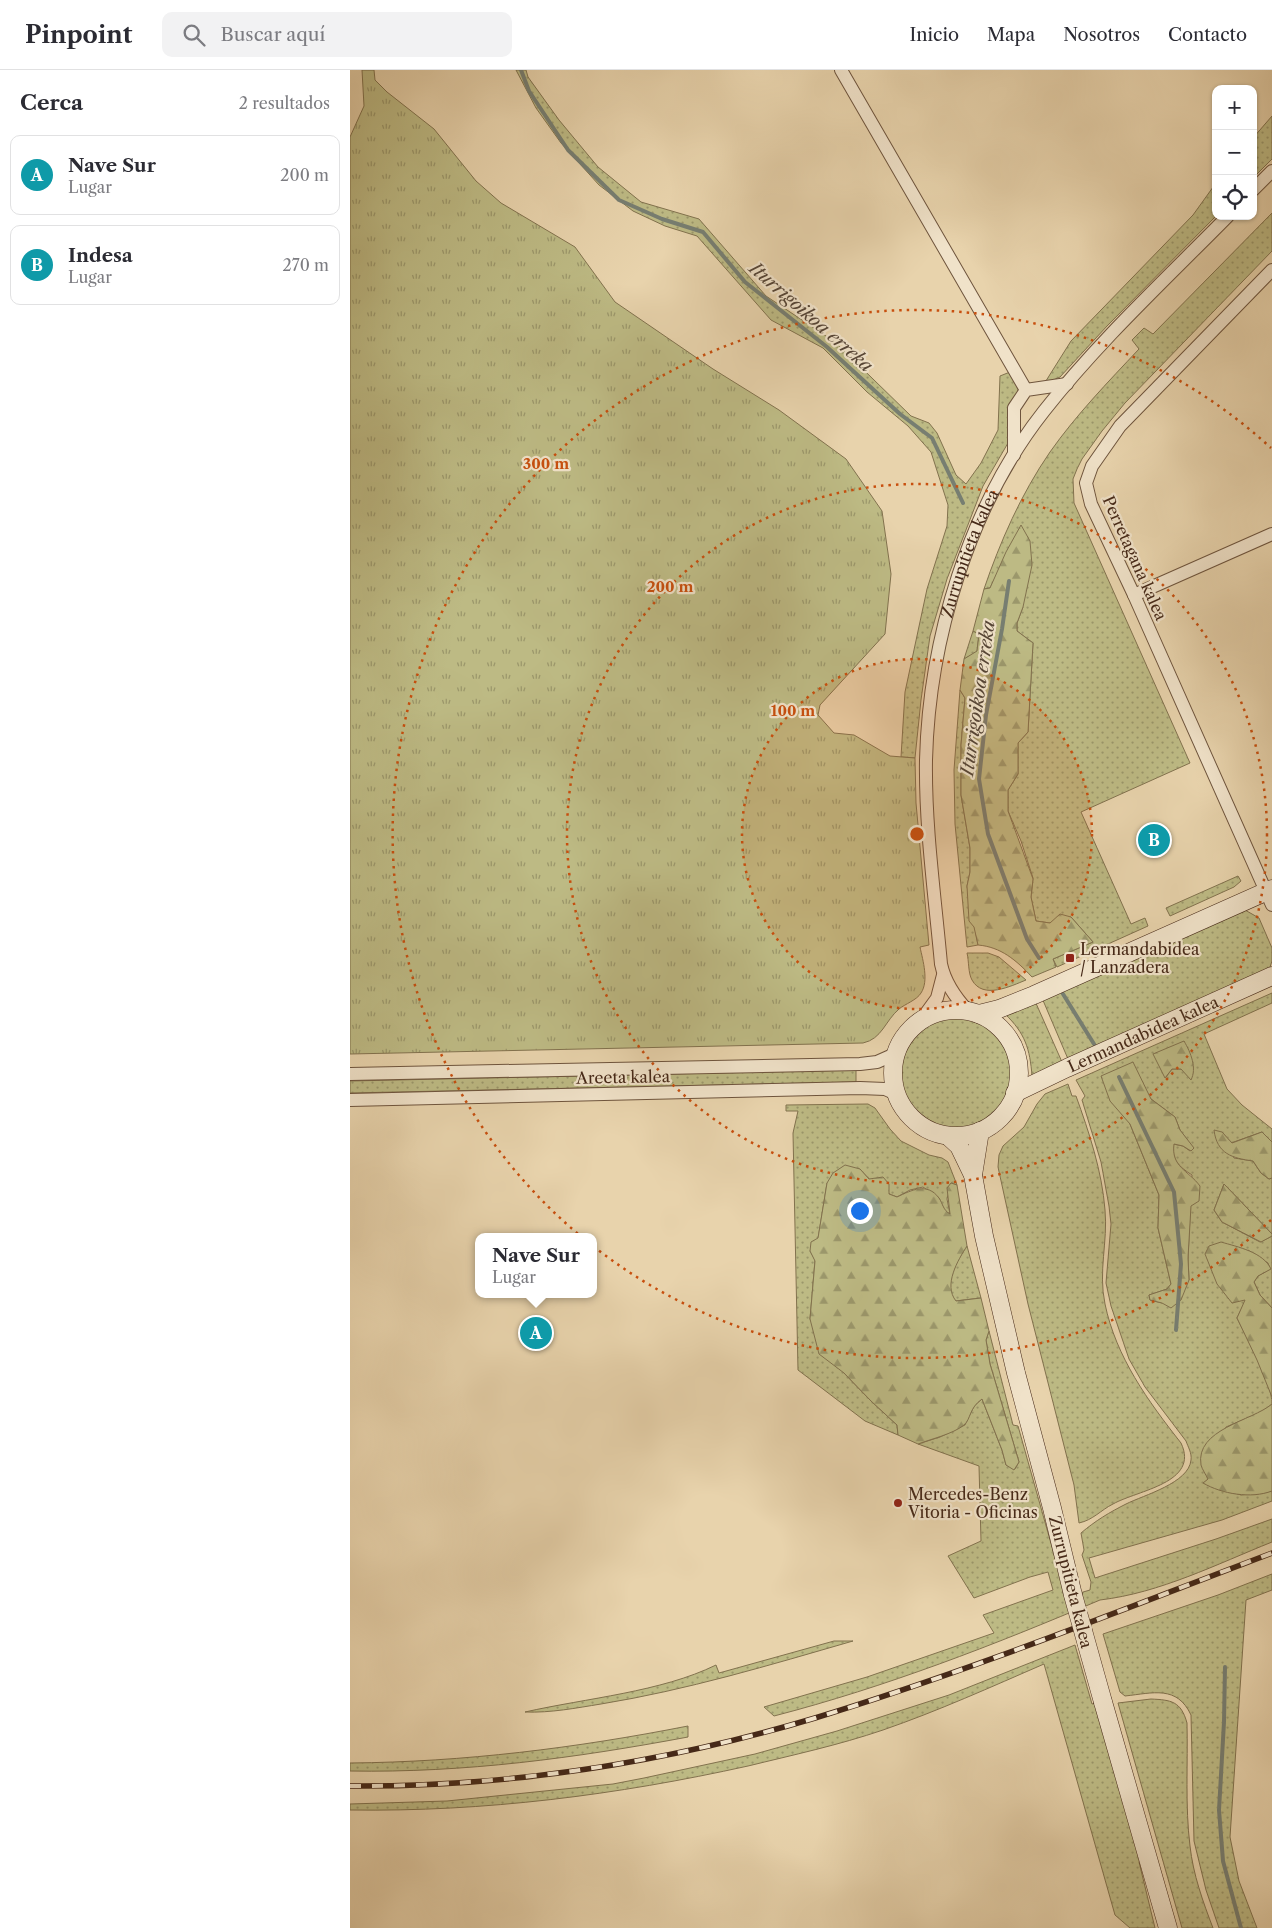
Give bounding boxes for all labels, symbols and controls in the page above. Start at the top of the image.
search box [162,12,512,57]
text: Pinpoint [25,20,132,49]
icon: search [180,21,208,49]
text: Buscar aquí [220,23,325,46]
text: Inicio [910,24,959,46]
text: Mapa [987,24,1035,46]
text: Nosotros [1063,24,1140,46]
text: Contacto [1168,24,1247,46]
map controls [1212,85,1257,220]
button: + [1212,85,1257,130]
text: Cerca [20,90,83,115]
text: 2 resultados [239,93,330,113]
button: − [1212,130,1257,175]
text: Nave Sur [68,154,156,177]
text: A [31,165,43,185]
text: 200 m [280,165,329,185]
button: locate [1212,175,1257,220]
text: Lugar [68,177,112,197]
text: Indesa [68,244,133,267]
text: B [31,255,43,275]
text: 270 m [283,255,329,275]
water label: Iturrigoikoa erreka [743,256,878,377]
text: Lugar [68,267,112,287]
text: 300 m [523,454,569,473]
street label: Zurrupitieta kalea [936,485,1003,620]
street label: Perretagana kalea [1099,493,1172,624]
text: 200 m [647,577,693,596]
water label: Iturrigoikoa erreka [956,619,1000,779]
text: 100 m [771,701,815,720]
pin: B [1138,821,1170,859]
centre of rings [908,825,926,843]
place label: Lermandabidea / Lanzadera [1080,939,1200,977]
marker: Lermandabidea / Lanzadera [1064,952,1076,964]
street label: Lermandabidea kalea [1064,991,1222,1076]
street label: Areeta kalea [575,1066,671,1088]
your location [847,1198,873,1224]
popup [475,1233,597,1298]
text: Nave Sur [492,1244,580,1267]
text: Lugar [492,1267,536,1287]
pin: A [520,1314,552,1352]
place label: Mercedes-Benz Vitoria - Oficinas [907,1484,1038,1522]
marker: Mercedes-Benz Vitoria - Oficinas [892,1497,904,1509]
street label: Zurrupitieta kalea [1045,1514,1097,1651]

